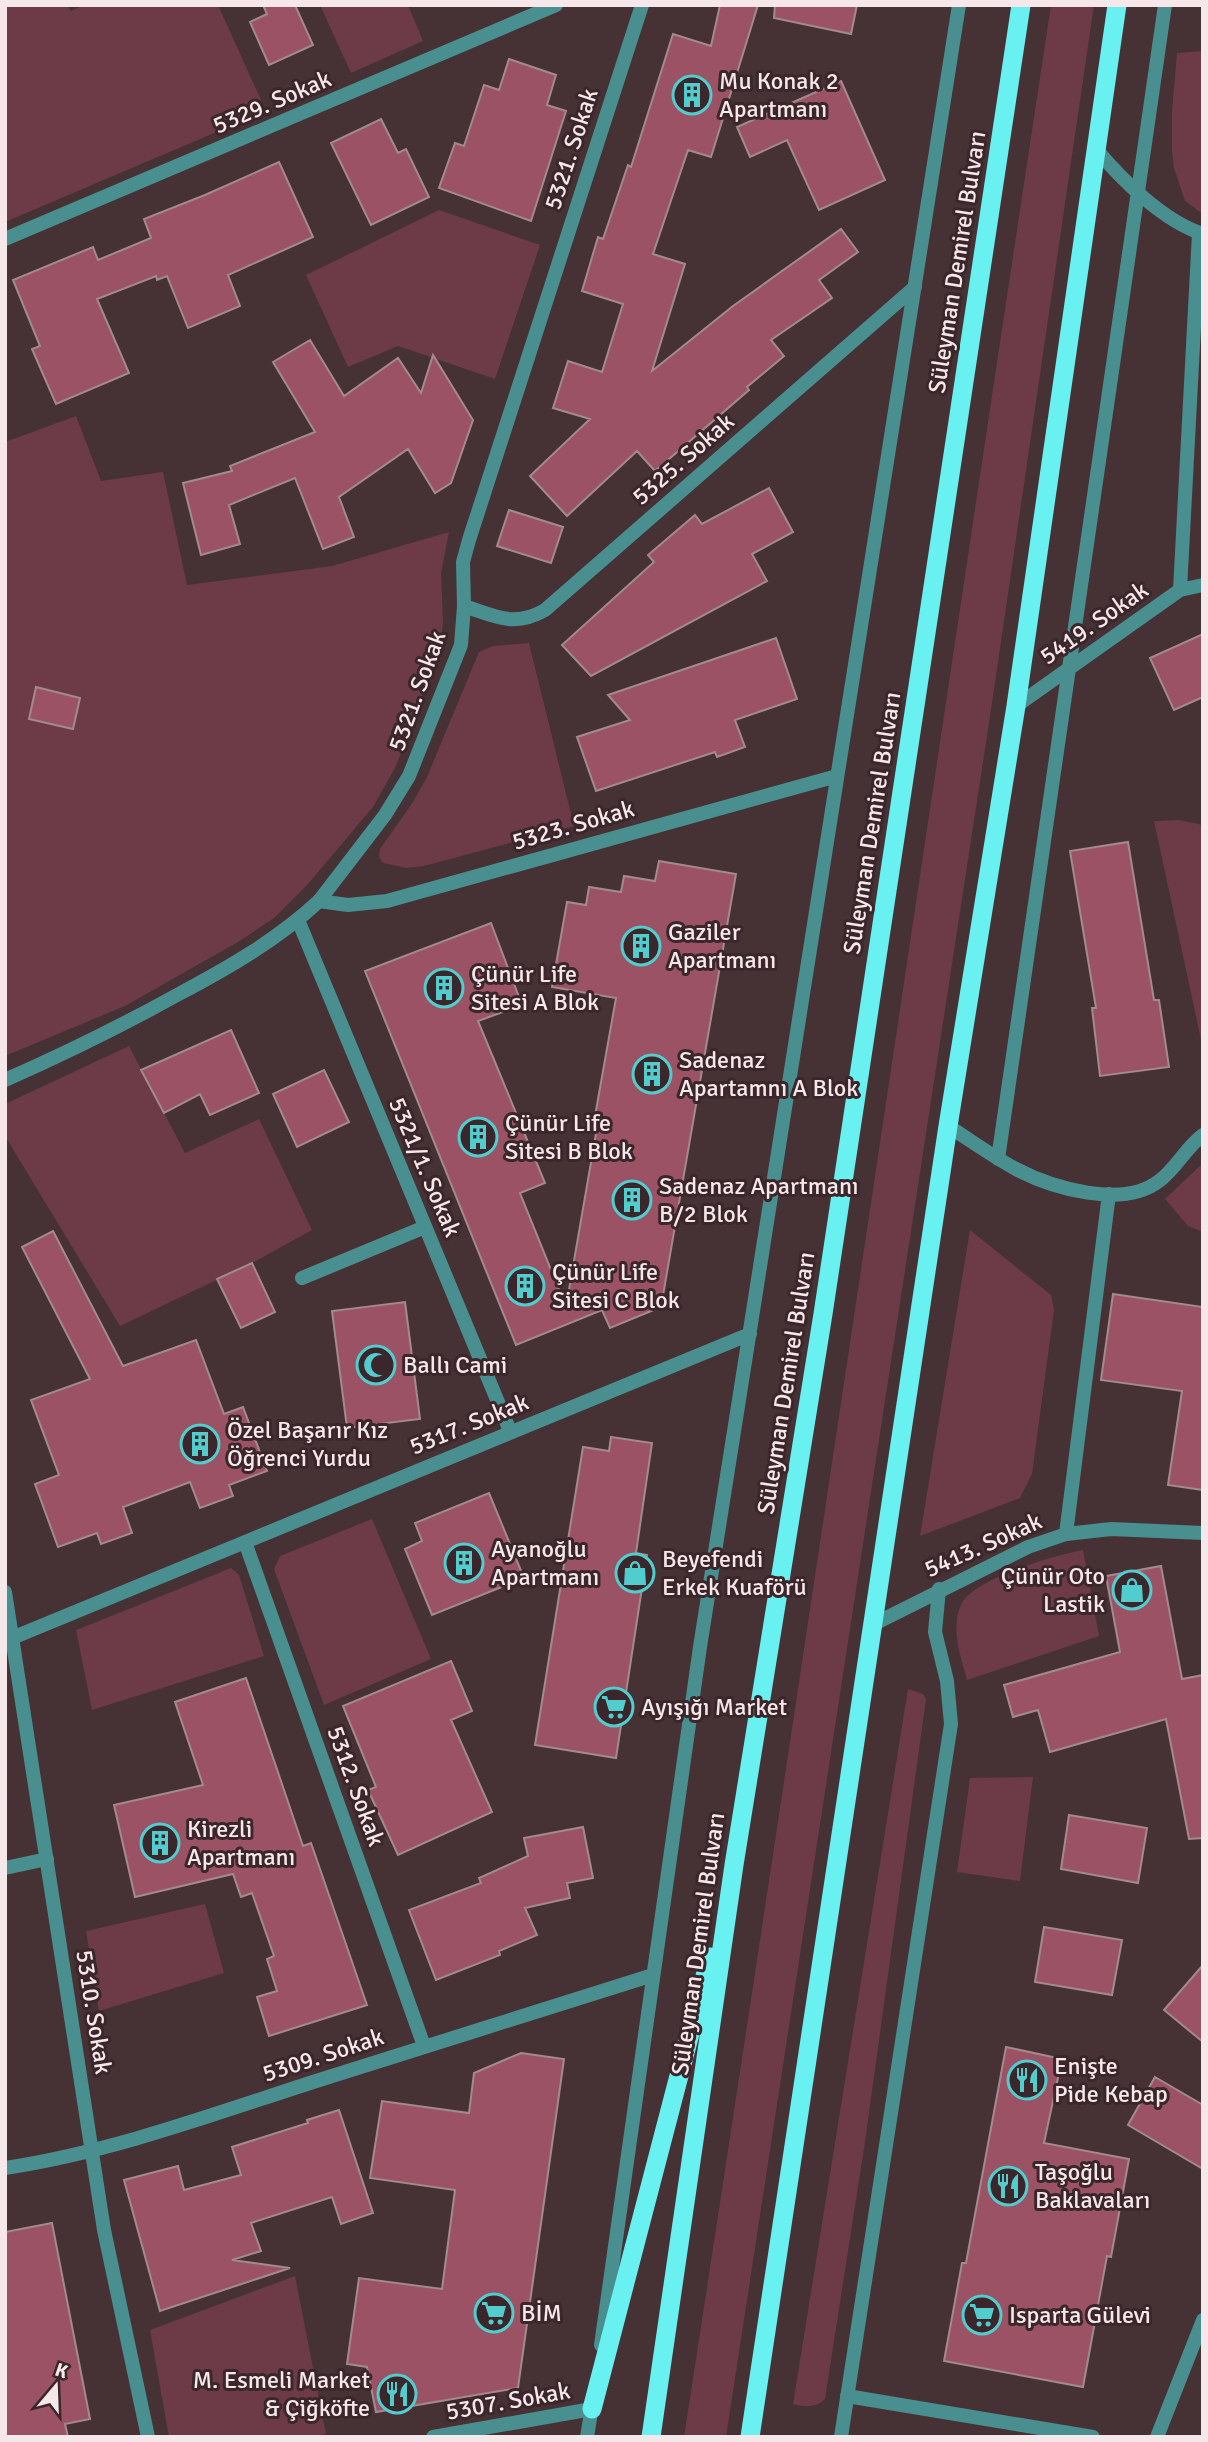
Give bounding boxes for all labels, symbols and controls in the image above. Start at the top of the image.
street label: 5329. Sokak [208,64,336,140]
place label: Mu Konak 2 Apartmanı [719,66,839,124]
building icon: Mu Konak 2 Apartmanı [671,74,713,116]
street label: 5321. Sokak [537,85,605,213]
street label: Süleyman Demirel Bulvarı [921,129,993,395]
street label: 5325. Sokak [626,407,740,511]
street label: 5419. Sokak [1034,575,1154,671]
street label: 5321. Sokak [381,627,453,755]
street label: Süleyman Demirel Bulvarı [836,690,908,956]
street label: 5323. Sokak [509,793,637,857]
place label: Gaziler Apartmanı [668,917,776,975]
building icon: Gaziler Apartmanı [620,925,662,967]
place label: Çünür Life Sitesi A Blok [471,959,599,1017]
building icon: Çünür Life Sitesi A Blok [423,967,465,1009]
place label: Sadenaz Apartamnı A Blok [679,1045,858,1103]
building icon: Sadenaz Apartamnı A Blok [631,1053,673,1095]
street label: 5321/1. Sokak [382,1093,468,1241]
place label: Çünür Life Sitesi B Blok [505,1108,633,1166]
building icon: Çünür Life Sitesi B Blok [457,1116,499,1158]
place label: Sadenaz Apartmanı B/2 Blok [659,1171,859,1229]
building icon: Sadenaz Apartmanı B/2 Blok [611,1179,653,1221]
street label: Süleyman Demirel Bulvarı [750,1250,822,1516]
place label: Çünür Life Sitesi C Blok [552,1257,680,1315]
building icon: Çünür Life Sitesi C Blok [504,1265,546,1307]
mosque icon: Ballı Cami [355,1344,397,1386]
place label: Ballı Cami [403,1350,507,1380]
street label: 5317. Sokak [405,1387,533,1461]
place label: Özel Başarır Kız Öğrenci Yurdu [227,1415,388,1473]
building icon: Özel Başarır Kız Öğrenci Yurdu [179,1423,221,1465]
street label: 5413. Sokak [920,1506,1046,1584]
place label: Ayanoğlu Apartmanı [491,1534,599,1592]
building icon: Ayanoğlu Apartmanı [443,1542,485,1584]
place label: Beyefendi Erkek Kuaförü [662,1544,807,1602]
shop icon: Beyefendi Erkek Kuaförü [614,1552,656,1594]
place label: Çünür Oto Lastik [1001,1561,1105,1619]
shop icon: Çünür Oto Lastik [1111,1569,1153,1611]
supermarket icon: Ayışığı Market [593,1686,635,1728]
place label: Ayışığı Market [641,1692,787,1722]
street label: 5312. Sokak [320,1722,392,1850]
street label: Süleyman Demirel Bulvarı [665,1811,731,2077]
place label: Kirezli Apartmanı [187,1814,295,1872]
building icon: Kirezli Apartmanı [139,1822,181,1864]
street label: 5310. Sokak [69,1948,119,2076]
street label: 5309. Sokak [259,2021,387,2089]
place label: Enişte Pide Kebap [1054,2051,1168,2109]
restaurant icon: Enişte Pide Kebap [1006,2059,1048,2101]
place label: Taşoğlu Baklavaları [1035,2157,1150,2215]
restaurant icon: Taşoğlu Baklavaları [987,2165,1029,2207]
supermarket icon: BİM [473,2292,515,2334]
supermarket icon: Isparta Gülevi [961,2294,1003,2336]
place label: BİM [521,2298,562,2328]
place label: Isparta Gülevi [1009,2300,1151,2330]
north arrow [21,2351,91,2421]
text: K [52,2358,71,2384]
place label: M. Esmeli Market & Çiğköfte [193,2365,370,2423]
restaurant icon: M. Esmeli Market & Çiğköfte [376,2373,418,2415]
street label: 5307. Sokak [444,2375,572,2427]

